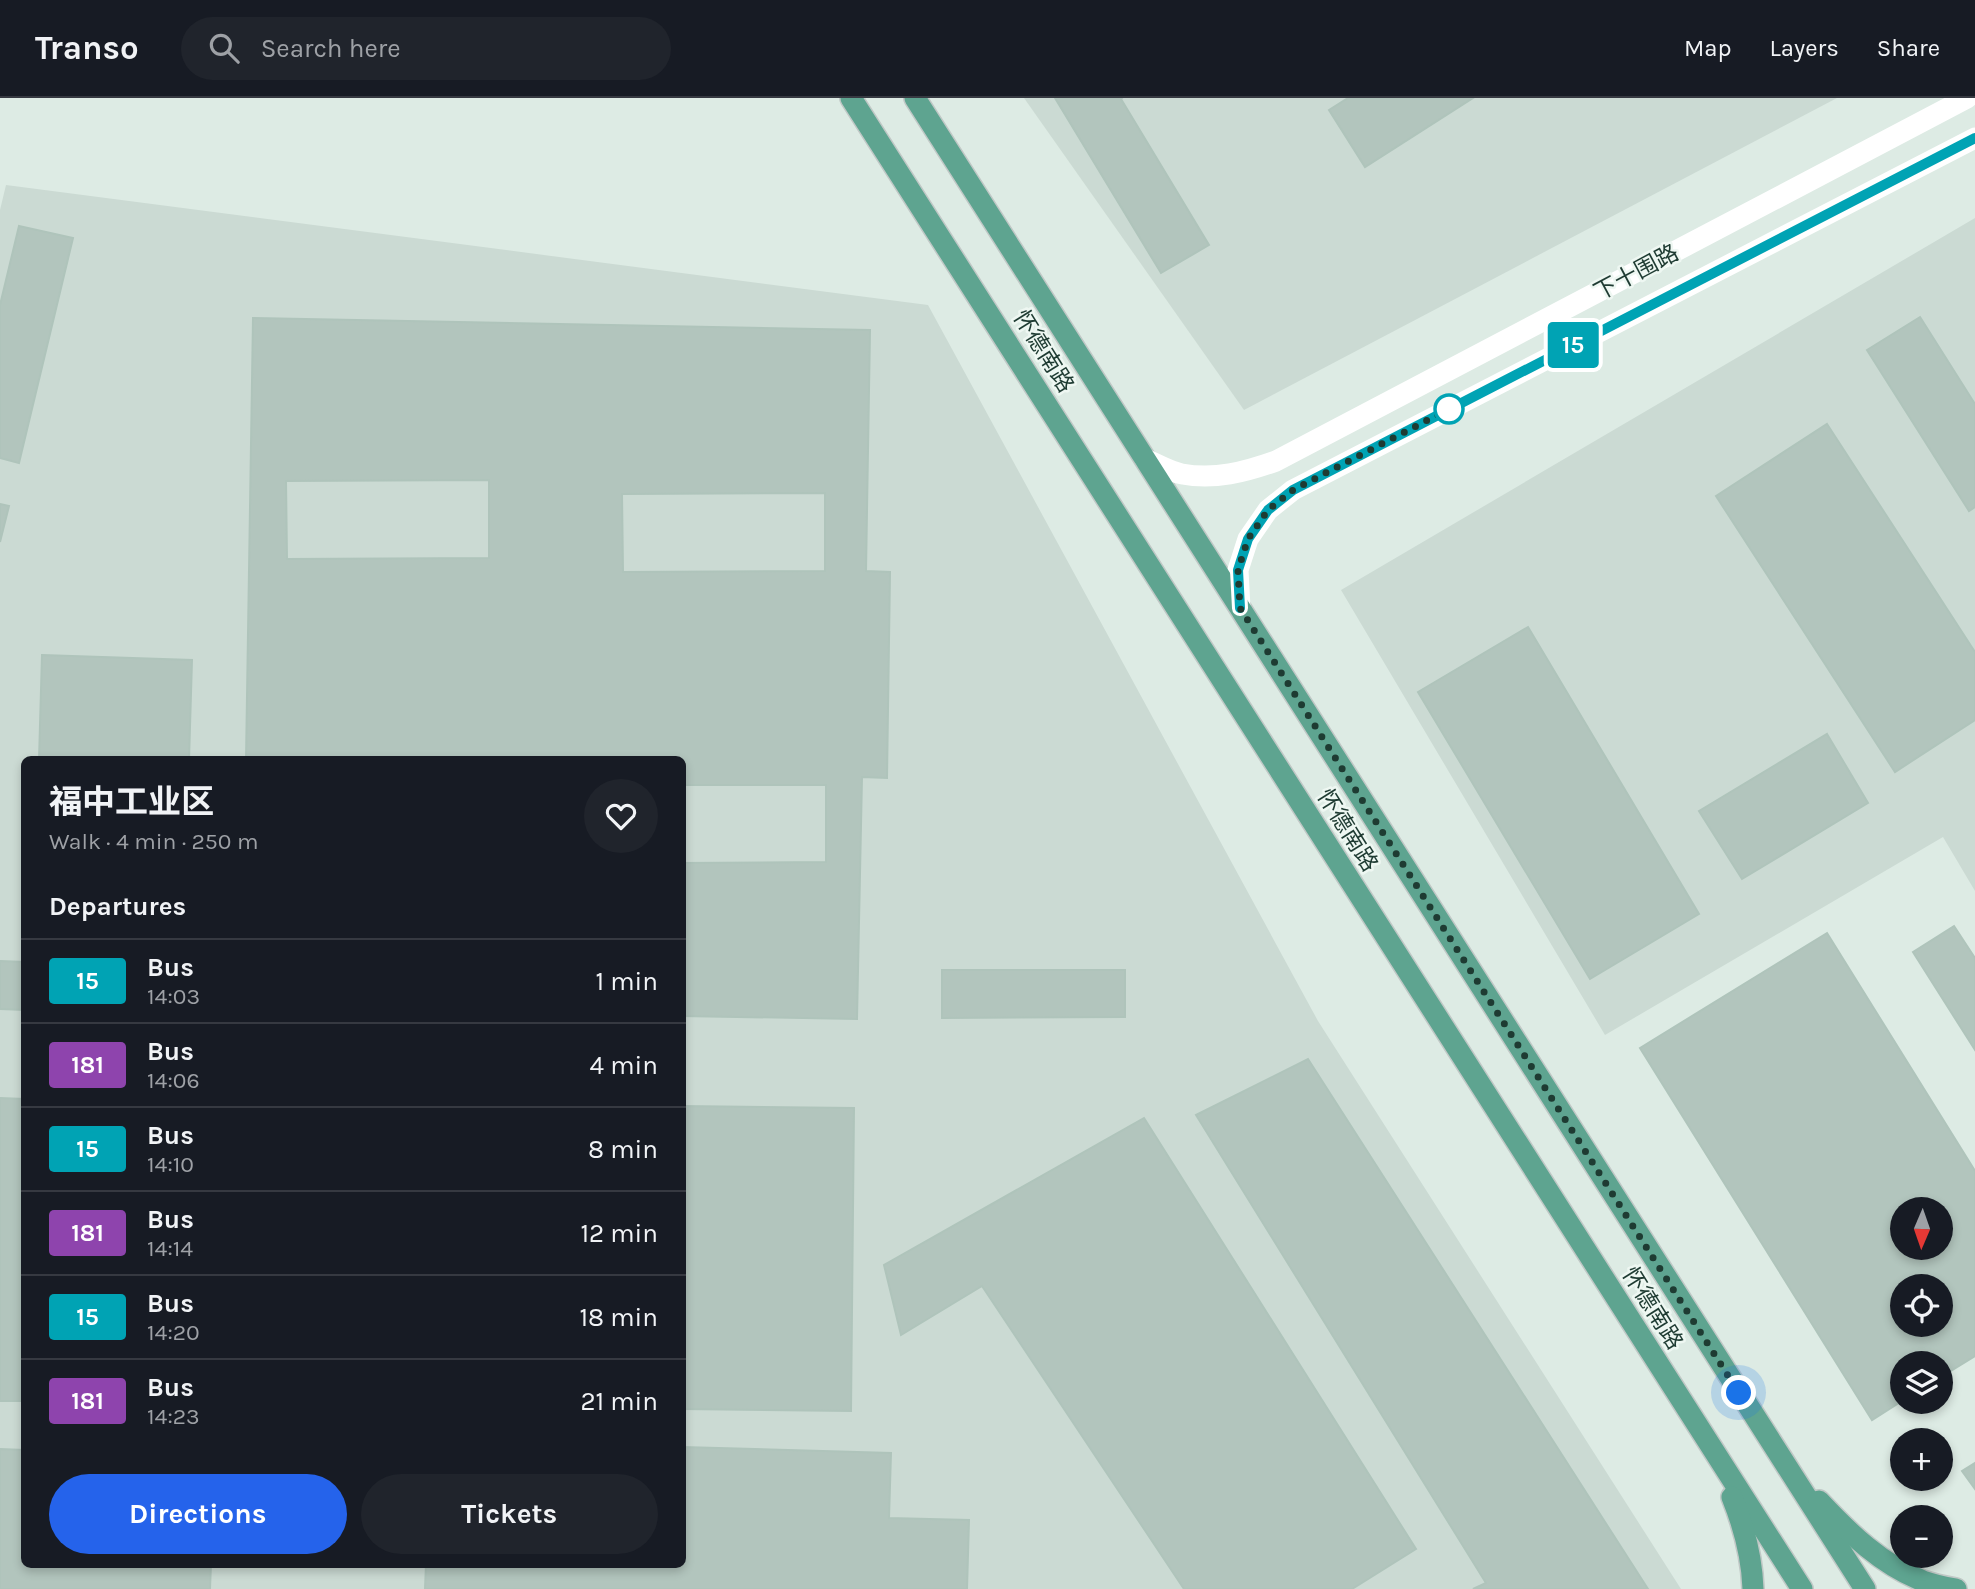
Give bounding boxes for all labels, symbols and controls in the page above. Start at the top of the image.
search box [181,17,671,80]
text: Transo [35,29,139,67]
icon: search [205,29,243,67]
text: Search here [261,33,401,64]
text: Map [1684,34,1732,62]
text: Layers [1770,34,1839,62]
text: Share [1877,34,1940,62]
street label: 下十围路 [1589,239,1683,306]
street label: 怀德南路 [1008,305,1079,397]
line badge: 15 [1542,322,1604,368]
text: 15 [1562,331,1584,359]
unlabelled marker [1434,394,1464,424]
button: heart [584,779,658,853]
text: 福中工业区 [49,783,214,821]
street label: 怀德南路 [1312,784,1383,876]
text: Walk · 4 min · 250 m [49,828,258,855]
text: Departures [49,891,186,922]
text: Bus [147,952,194,983]
text: 1 min [595,966,658,997]
text: 15 [76,967,99,995]
text: 14:03 [147,983,200,1010]
text: Bus [147,1036,194,1067]
text: 4 min [590,1050,658,1081]
text: 181 [71,1051,104,1079]
text: 14:06 [147,1067,200,1094]
text: Bus [147,1120,194,1151]
text: 8 min [588,1134,658,1165]
text: 15 [76,1135,99,1163]
text: 14:10 [147,1151,194,1178]
north arrow [1890,1197,1953,1260]
map controls [1890,1197,1953,1568]
text: Bus [147,1204,194,1235]
text: 12 min [580,1218,658,1249]
text: 181 [71,1219,104,1247]
text: 14:14 [147,1235,193,1262]
street label: 怀德南路 [1617,1262,1688,1354]
button: locate [1890,1274,1953,1337]
text: Bus [147,1288,194,1319]
text: 18 min [579,1302,658,1333]
text: 15 [76,1303,99,1331]
text: 14:20 [147,1319,200,1346]
button: layers [1890,1351,1953,1414]
text: Bus [147,1372,194,1403]
your location [1721,1375,1756,1410]
text: 21 min [580,1386,658,1417]
text: 181 [71,1387,104,1415]
text: 14:23 [147,1403,200,1430]
button: + [1890,1428,1953,1491]
button: Directions [49,1474,347,1554]
button: Tickets [361,1474,658,1554]
button: − [1890,1505,1953,1568]

